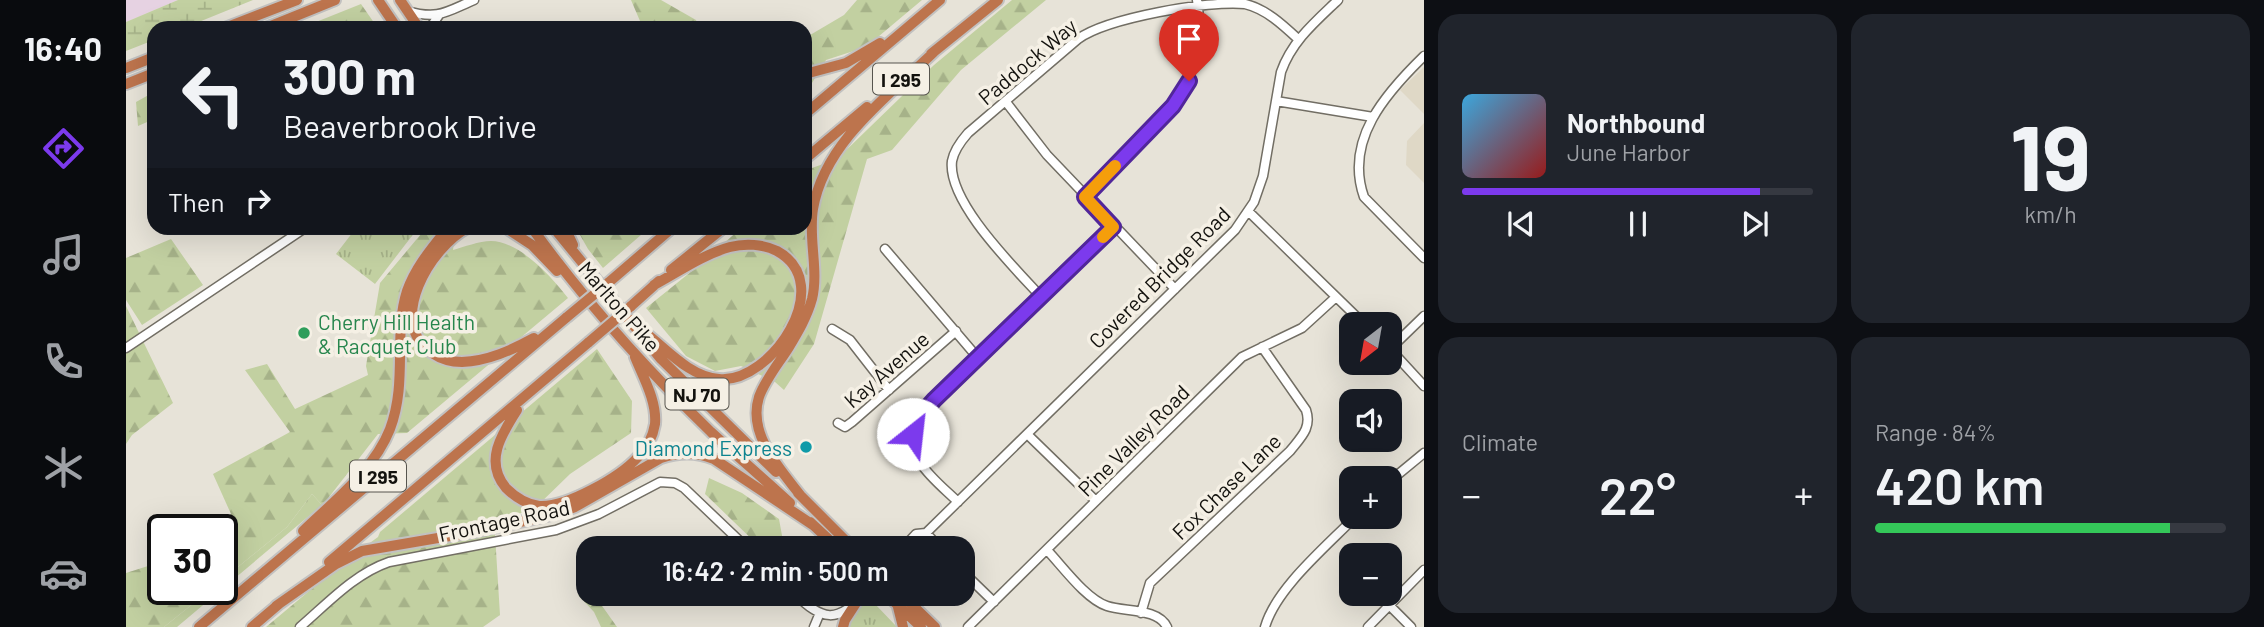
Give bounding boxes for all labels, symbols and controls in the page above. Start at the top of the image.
pin [1159,9,1219,81]
street label: Paddock Way [973,12,1082,109]
icon: arrive [1170,20,1208,58]
text: 16:40 [24,29,102,67]
text: 300 m [283,46,416,105]
icon: left [168,49,259,140]
road number: I 295 [873,64,929,94]
text: 19 [2010,100,2091,209]
text: Beaverbrook Drive [283,106,537,144]
text: Northbound [1567,107,1705,138]
icon: directions [39,124,88,173]
text: June Harbor [1567,138,1690,166]
icon: right [239,182,277,220]
text: Then [168,186,225,217]
text: km/h [2024,200,2077,228]
street label: Covered Bridge Road [1083,201,1235,353]
icon: previous [1502,205,1540,243]
icon: pause [1619,205,1657,243]
icon: next [1736,205,1774,243]
icon: music [39,230,88,279]
street label: Marlton Pike [574,256,666,356]
place label: Cherry Hill Health & Racquet Club [318,309,475,358]
north arrow [1339,312,1402,374]
map controls [1339,312,1402,606]
marker: Cherry Hill Health & Racquet Club [296,325,312,341]
street label: Kay Avenue [839,325,933,413]
icon: phone [39,337,88,386]
road number: NJ 70 [666,378,728,410]
street label: Pine Valley Road [1072,379,1194,501]
button: sound [1339,389,1402,452]
position arrow [876,397,950,471]
text: Range · 84% [1875,418,1996,446]
street label: Fox Chase Lane [1166,428,1286,544]
text: Climate [1462,428,1538,456]
place label: Diamond Express [635,435,792,460]
marker: Diamond Express [798,439,814,455]
icon: climate [39,443,88,492]
text: 420 km [1875,453,2044,515]
road number: I 295 [350,461,406,491]
text: 22° [1599,463,1676,525]
button: + [1339,466,1402,529]
text: − [1462,471,1481,517]
text: + [1794,471,1813,517]
street label: Frontage Road [436,494,572,546]
speed limit sign: 30 [147,514,238,605]
button: − [1339,543,1402,606]
icon: car [39,549,88,598]
text: 16:42 · 2 min · 500 m [662,555,889,586]

